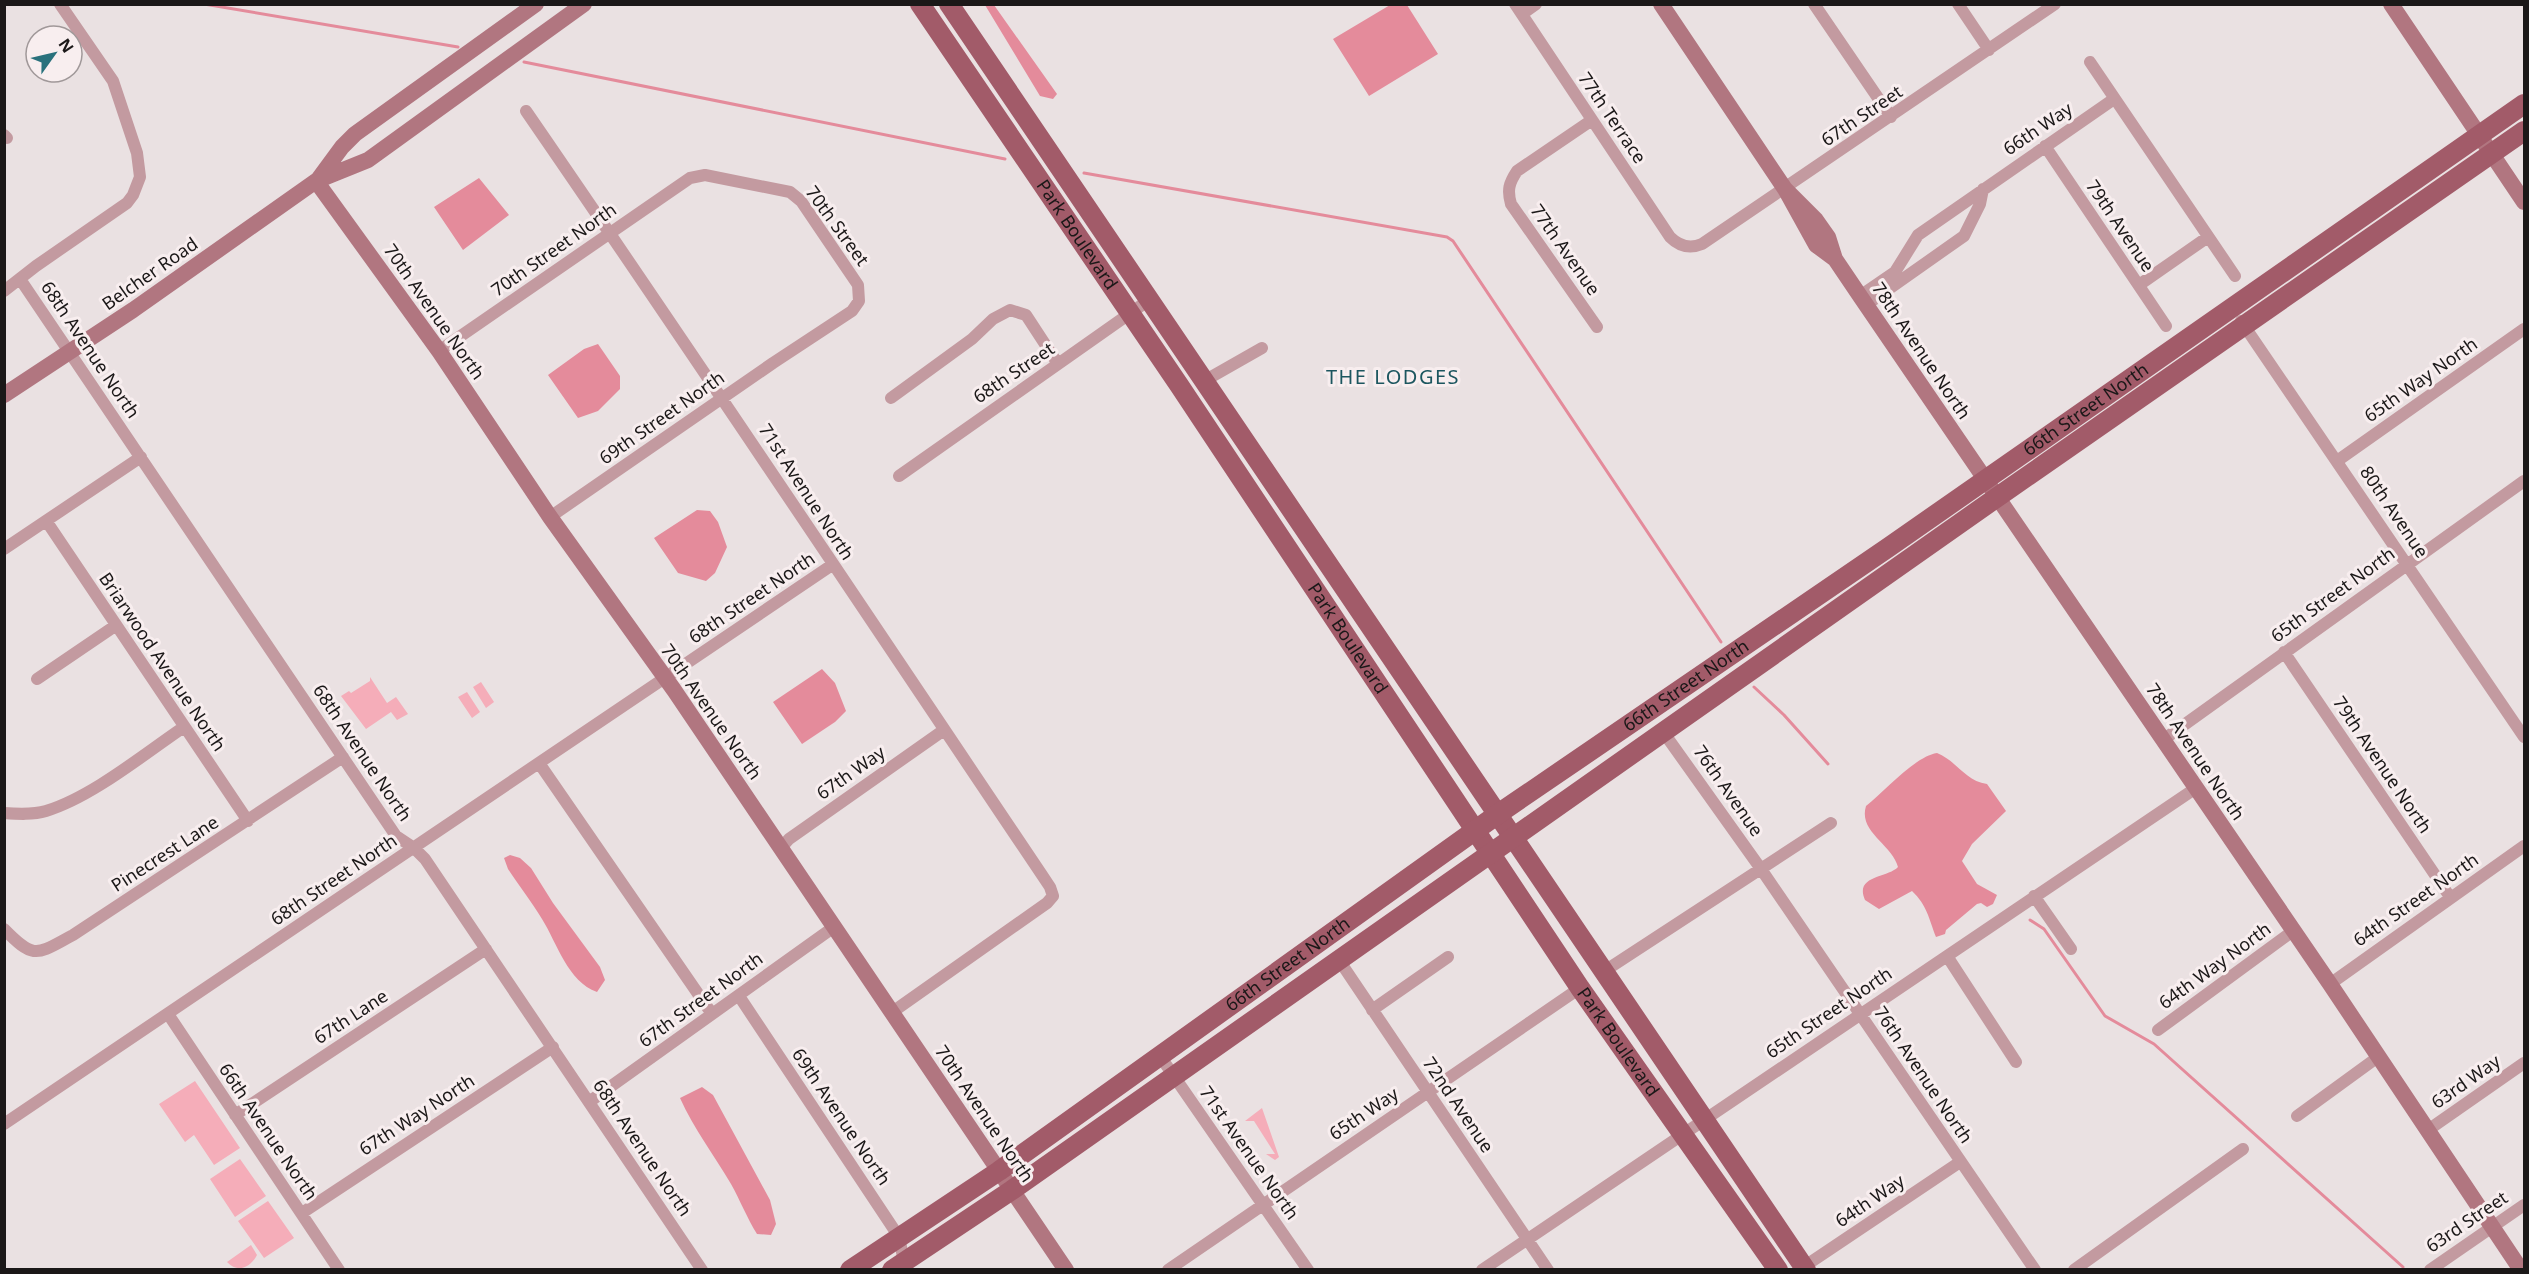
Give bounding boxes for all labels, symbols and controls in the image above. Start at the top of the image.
north arrow [24,24,84,84]
text: N [54,34,79,57]
street label: 77th Terrace [1573,67,1652,168]
street label: 67th Street [1816,79,1907,151]
street label: 66th Way [1998,96,2077,160]
street label: Park Boulevard [1032,174,1124,294]
street label: 79th Avenue [2081,175,2160,276]
street label: 70th Street [801,181,875,271]
street label: 70th Street North [486,197,621,301]
street label: 77th Avenue [1526,199,1606,300]
street label: Belcher Road [97,231,202,315]
street label: 70th Avenue North [379,239,491,384]
street label: 68th Avenue North [36,276,146,423]
street label: 78th Avenue North [1867,277,1977,424]
street label: 65th Way North [2359,331,2482,427]
street label: 68th Street [968,336,1059,408]
street label: 66th Street North [2018,357,2153,461]
district label: THE LODGES [1326,363,1460,390]
street label: 69th Street North [594,365,729,469]
street label: 71st Avenue North [754,419,860,564]
street label: 80th Avenue [2355,461,2434,562]
street label: 65th Street North [2266,541,2399,647]
street label: 68th Street North [684,546,819,648]
street label: Briarwood Avenue North [94,567,232,755]
street label: Park Boulevard [1303,578,1394,698]
street label: 66th Street North [1618,633,1753,736]
street label: 70th Avenue North [656,639,768,784]
street label: 78th Avenue North [2141,678,2251,825]
street label: 68th Avenue North [308,679,418,826]
street label: 79th Avenue North [2328,691,2438,838]
street label: 67th Way [811,739,890,805]
street label: 76th Avenue [1689,740,1769,841]
street label: Pinecrest Lane [106,810,223,897]
street label: 68th Street North [266,828,401,930]
street label: 64th Street North [2348,847,2483,951]
street label: 66th Street North [1220,911,1354,1016]
street label: 64th Way North [2154,916,2275,1014]
street label: 67th Street North [634,946,767,1052]
street label: 65th Street North [1761,961,1896,1063]
street label: Park Boulevard [1572,982,1666,1101]
street label: 67th Lane [309,983,392,1049]
street label: 76th Avenue North [1869,1001,1979,1148]
street label: 70th Avenue North [930,1040,1040,1187]
street label: 69th Avenue North [787,1043,897,1190]
street label: 63rd Way [2426,1048,2505,1114]
street label: 72nd Avenue [1418,1052,1500,1157]
street label: 66th Avenue North [214,1058,324,1205]
street label: 67th Way North [354,1068,479,1160]
street label: 68th Avenue North [588,1074,698,1221]
street label: 71st Avenue North [1195,1081,1305,1224]
street label: 65th Way [1324,1081,1403,1145]
street label: 64th Way [1830,1168,1909,1232]
street label: 63rd Street [2421,1185,2512,1257]

